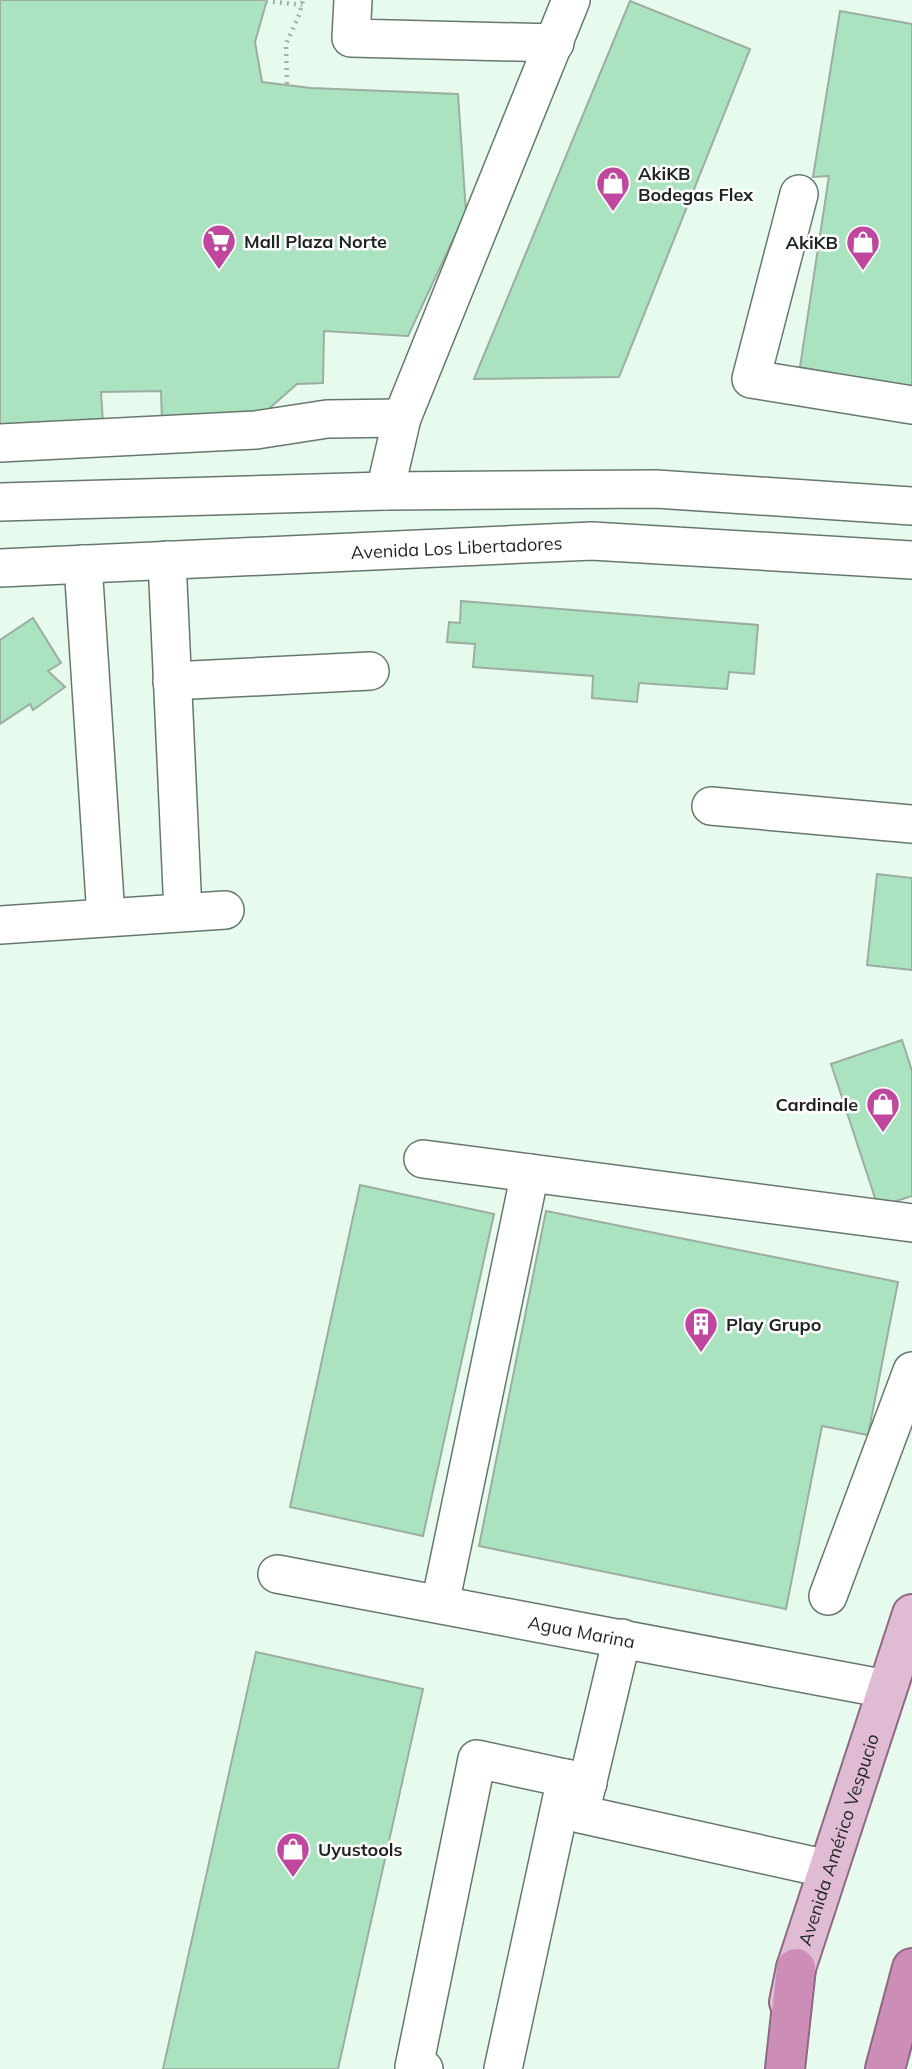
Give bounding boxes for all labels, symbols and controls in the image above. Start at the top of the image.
place label: AkiKB Bodegas Flex [638,162,754,206]
shop icon: AkiKB Bodegas Flex [594,164,632,213]
supermarket icon: Mall Plaza Norte [200,222,238,271]
shop icon: AkiKB [844,223,882,272]
place label: Mall Plaza Norte [244,230,387,253]
place label: AkiKB [785,231,838,254]
street label: Avenida Los Libertadores [350,531,563,563]
shop icon: Cardinale [864,1085,902,1134]
place label: Cardinale [775,1093,858,1116]
building icon: Play Grupo [682,1305,720,1354]
place label: Play Grupo [726,1313,821,1336]
street label: Agua Marina [526,1610,637,1653]
street label: Avenida Américo Vespucio [793,1731,884,1948]
shop icon: Uyustools [274,1830,312,1879]
place label: Uyustools [318,1838,403,1861]

